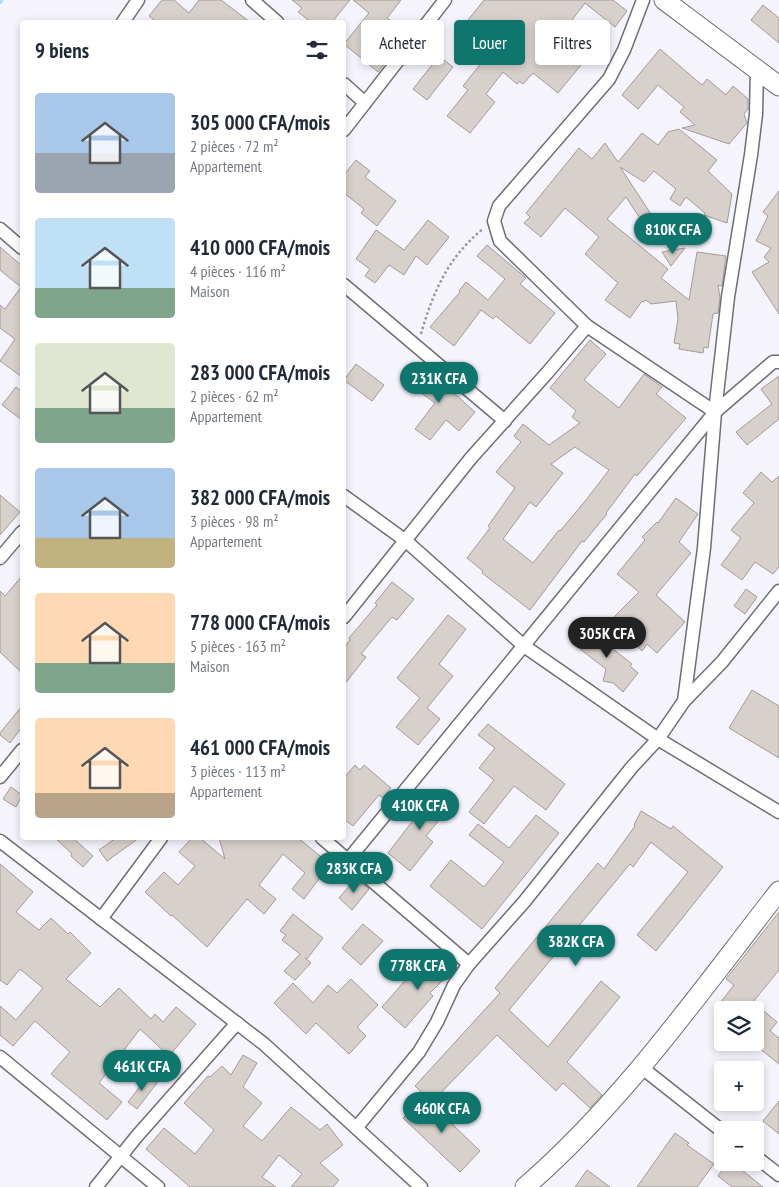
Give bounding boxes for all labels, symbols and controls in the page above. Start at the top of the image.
chip: Acheter [361,20,444,65]
chip: Louer [454,20,525,65]
chip: Filtres [535,20,610,65]
icon: filters [303,36,331,64]
text: 9 biens [35,37,89,64]
text: 305 000 CFA/mois [190,109,330,136]
icon: home [75,113,135,173]
text: 2 pièces · 72 m² [190,136,279,156]
text: Appartement [190,156,262,176]
pin: 810K CFA [621,212,725,255]
text: 810K CFA [645,219,701,239]
text: 410 000 CFA/mois [190,234,330,261]
icon: home [75,238,135,298]
text: 4 pièces · 116 m² [190,261,286,281]
text: Maison [190,281,229,301]
text: 283 000 CFA/mois [190,359,330,386]
pin: 231K CFA [387,362,491,404]
icon: home [75,363,135,423]
text: 231K CFA [411,368,467,388]
text: 2 pièces · 62 m² [190,386,279,406]
text: Appartement [190,406,262,426]
text: 382 000 CFA/mois [190,484,330,511]
icon: home [75,488,135,548]
text: 3 pièces · 98 m² [190,511,279,531]
text: Appartement [190,531,262,551]
text: 778 000 CFA/mois [190,609,330,636]
icon: home [75,613,135,673]
pin: 305K CFA [555,616,659,659]
text: 305K CFA [579,623,635,643]
text: 5 pièces · 163 m² [190,636,286,656]
text: Maison [190,656,229,676]
text: 461 000 CFA/mois [190,734,330,761]
icon: home [75,738,135,798]
text: 3 pièces · 113 m² [190,761,286,781]
text: Appartement [190,781,262,801]
pin: 410K CFA [368,788,472,831]
text: 410K CFA [392,795,448,815]
pin: 283K CFA [302,852,406,894]
text: 283K CFA [326,858,382,878]
pin: 382K CFA [524,924,628,967]
text: 382K CFA [548,931,604,951]
pin: 778K CFA [366,948,470,991]
text: 778K CFA [390,955,446,975]
map controls [714,1001,764,1171]
button: layers [714,1001,764,1051]
pin: 461K CFA [90,1050,194,1092]
text: 461K CFA [114,1056,170,1076]
button: + [714,1061,764,1111]
pin: 460K CFA [390,1092,494,1134]
text: 460K CFA [414,1098,470,1118]
button: − [714,1121,764,1171]

